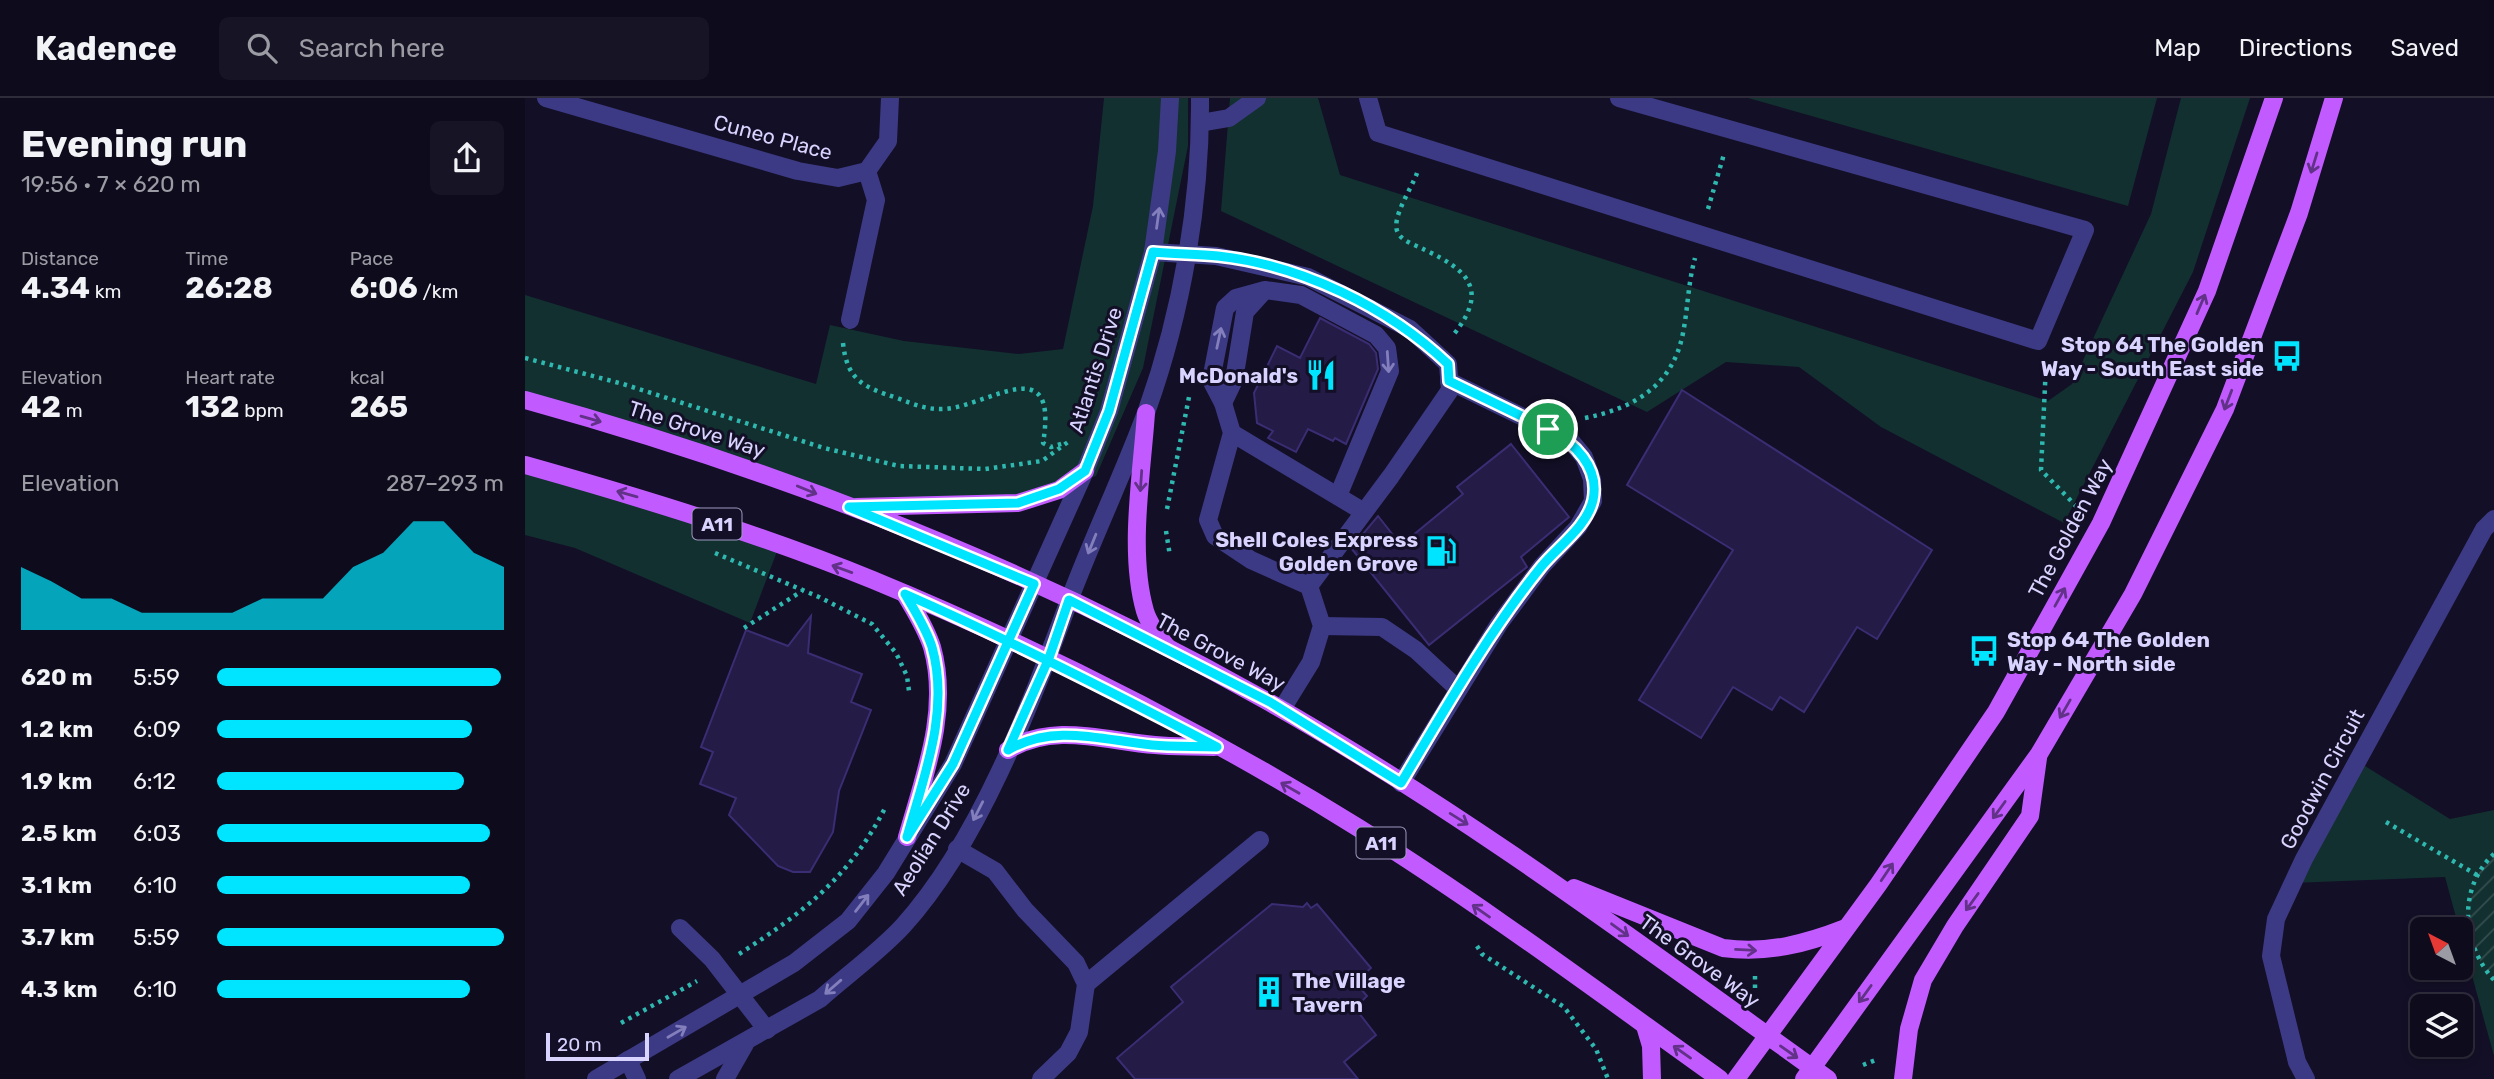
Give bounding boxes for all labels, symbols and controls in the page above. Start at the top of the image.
search box [219,17,709,80]
text: Kadence [35,29,177,68]
icon: search [243,29,281,67]
text: Search here [299,33,445,64]
text: Map [2154,34,2201,62]
text: Directions [2239,34,2352,62]
text: Saved [2390,34,2459,62]
street label: Cuneo Place [711,109,835,165]
text: Evening run [21,121,247,167]
button: share [430,121,504,195]
one-way arrow [2306,152,2319,174]
text: 19:56 · 7 × 620 m [21,170,201,198]
one-way arrow [1152,207,1165,229]
text: Distance [21,247,99,270]
text: Time [185,247,228,270]
text: Pace [350,247,393,270]
text: 4.34 [21,270,90,306]
text: 26:28 [185,270,273,306]
text: 6:06 [350,270,418,306]
text: km [90,280,121,303]
text: /km [418,280,458,303]
one-way arrow [2196,294,2209,315]
street label: Atlantis Drive [1063,304,1127,436]
one-way arrow [1212,327,1226,350]
place label: Stop 64 The Golden Way - South East side [2041,332,2264,381]
bus stop icon: Stop 64 The Golden Way - South East side [2270,339,2304,373]
one-way arrow [1382,350,1395,372]
restaurant icon: McDonald's [1304,358,1338,392]
place label: McDonald's [1179,363,1298,388]
text: Elevation [21,366,102,389]
text: Heart rate [185,366,275,389]
text: kcal [350,366,385,389]
text: 42 [21,389,61,425]
text: 132 [185,389,240,425]
text: 265 [350,389,408,425]
one-way arrow [2221,389,2234,411]
street label: The Grove Way [625,395,769,463]
text: m [61,399,83,422]
text: bpm [240,399,284,422]
pin [1518,399,1578,459]
icon: arrive [1529,410,1567,448]
one-way arrow [579,413,601,426]
street label: The Golden Way [2023,454,2117,602]
text: Elevation [21,469,120,497]
text: 287–293 m [386,469,504,497]
one-way arrow [1134,469,1147,492]
one-way arrow [795,485,817,498]
one-way arrow [616,487,639,500]
road number: A11 [693,508,741,540]
place label: Shell Coles Express Golden Grove [1215,527,1418,576]
one-way arrow [1085,533,1098,554]
fuel station icon: Shell Coles Express Golden Grove [1424,534,1458,568]
one-way arrow [831,562,853,574]
one-way arrow [2053,587,2067,607]
street label: The Grove Way [1152,608,1290,697]
place label: Stop 64 The Golden Way - North side [2007,627,2210,676]
bus stop icon: Stop 64 The Golden Way - North side [1967,634,2001,668]
text: 620 m [21,663,93,691]
text: 5:59 [133,663,180,691]
one-way arrow [2058,699,2072,719]
street label: Goodwin Circuit [2275,705,2369,853]
text: 1.2 km [21,715,93,743]
text: 6:09 [133,715,181,743]
text: 1.9 km [21,767,92,795]
text: 6:12 [133,767,176,795]
street label: Aeolian Drive [887,778,975,900]
one-way arrow [1281,781,1301,795]
one-way arrow [970,800,984,821]
one-way arrow [1991,800,2006,818]
one-way arrow [1448,812,1468,826]
text: 2.5 km [21,819,97,847]
text: 6:03 [133,819,181,847]
road number: A11 [1357,828,1405,858]
one-way arrow [1880,863,1894,882]
text: 3.1 km [21,871,92,899]
text: 6:10 [133,871,177,899]
one-way arrow [1965,892,1979,911]
one-way arrow [854,894,869,913]
one-way arrow [1472,904,1491,918]
street label: The Grove Way [1635,909,1765,1013]
north arrow [2410,917,2473,980]
map controls [2410,917,2473,1057]
text: 3.7 km [21,923,95,951]
text: 5:59 [133,923,180,951]
one-way arrow [1610,923,1629,938]
one-way arrow [1734,943,1757,956]
place label: The Village Tavern [1292,968,1406,1017]
text: 4.3 km [21,975,98,1003]
text: 6:10 [133,975,177,1003]
building icon: The Village Tavern [1252,975,1286,1009]
one-way arrow [825,979,843,995]
one-way arrow [1858,984,1872,1003]
button: layers [2410,994,2473,1057]
one-way arrow [666,1025,686,1039]
scale bar [546,1030,649,1062]
text: 20 m [557,1033,602,1056]
one-way arrow [1673,1045,1693,1059]
one-way arrow [1779,1045,1798,1059]

